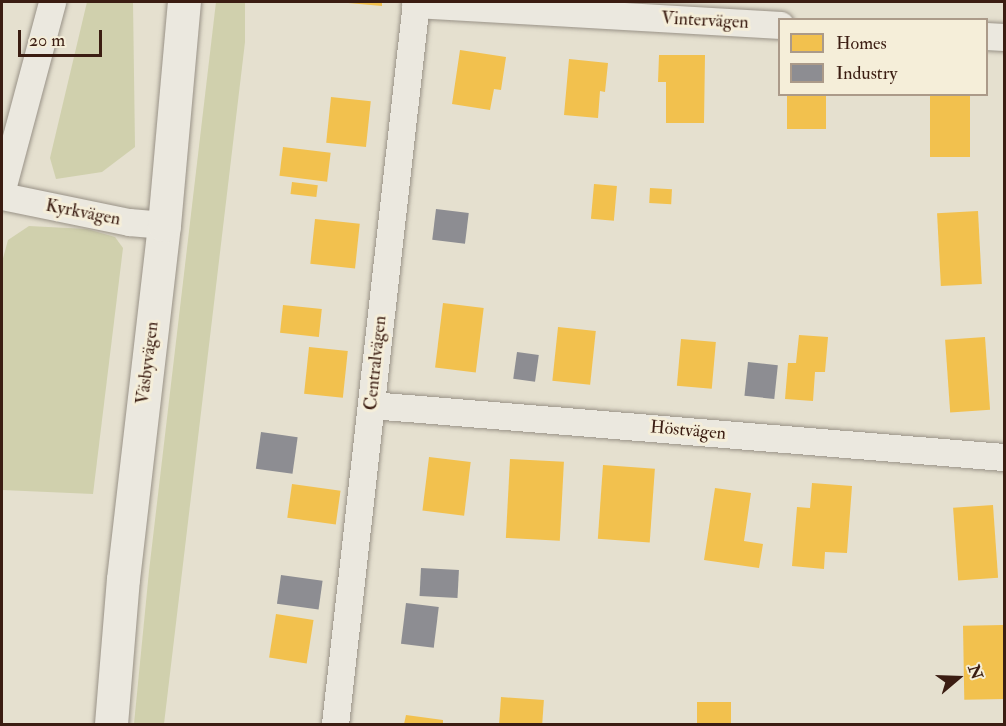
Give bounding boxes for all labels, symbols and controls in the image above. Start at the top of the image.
street label: Vintervägen [661,8,749,34]
scale bar [21,18,105,56]
legend [778,18,988,96]
text: 20 m [29,29,65,52]
text: Homes [836,32,887,55]
text: Industry [836,62,897,85]
street label: Kyrkvägen [44,195,122,231]
street label: Centralvägen [360,315,392,411]
street label: Väsbyvägen [132,320,164,406]
street label: Höstvägen [649,417,727,445]
north arrow [928,648,988,708]
text: N [963,662,987,682]

